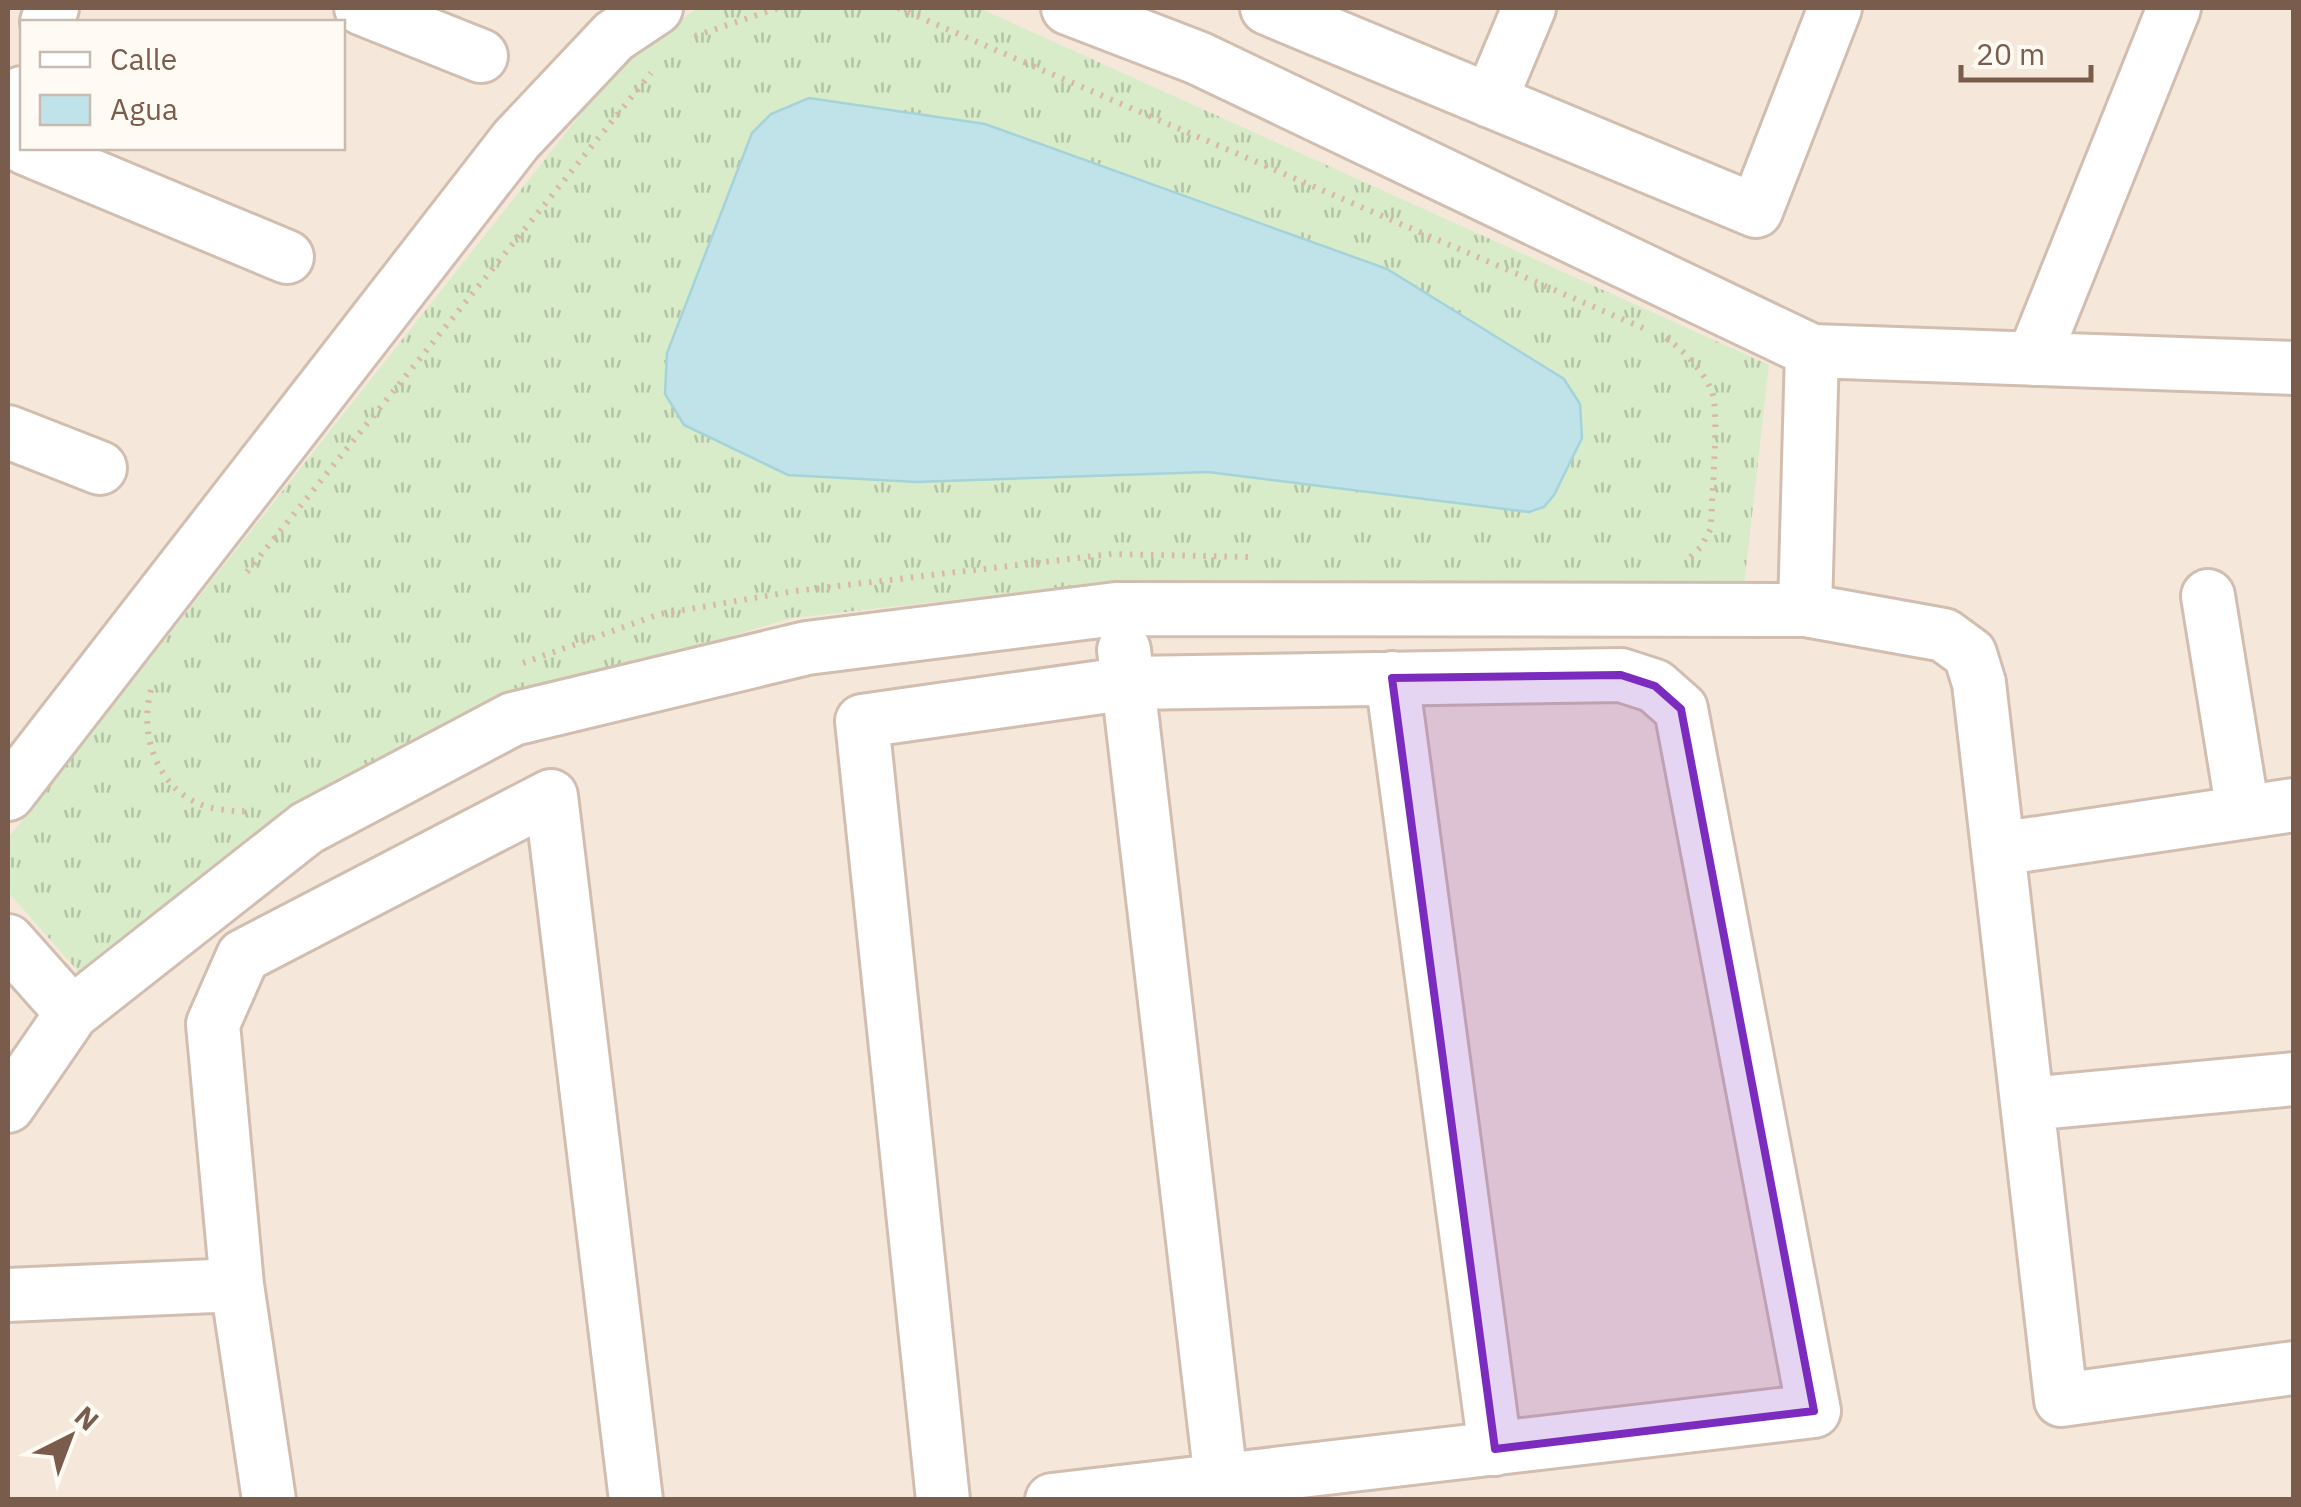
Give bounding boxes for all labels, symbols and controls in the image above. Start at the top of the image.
legend [20,20,345,150]
scale bar [1961,20,2091,82]
text: 20 m [1976,34,2045,73]
text: Calle [110,39,177,78]
text: Agua [110,89,178,128]
north arrow [20,1387,120,1487]
text: N [67,1398,107,1439]

